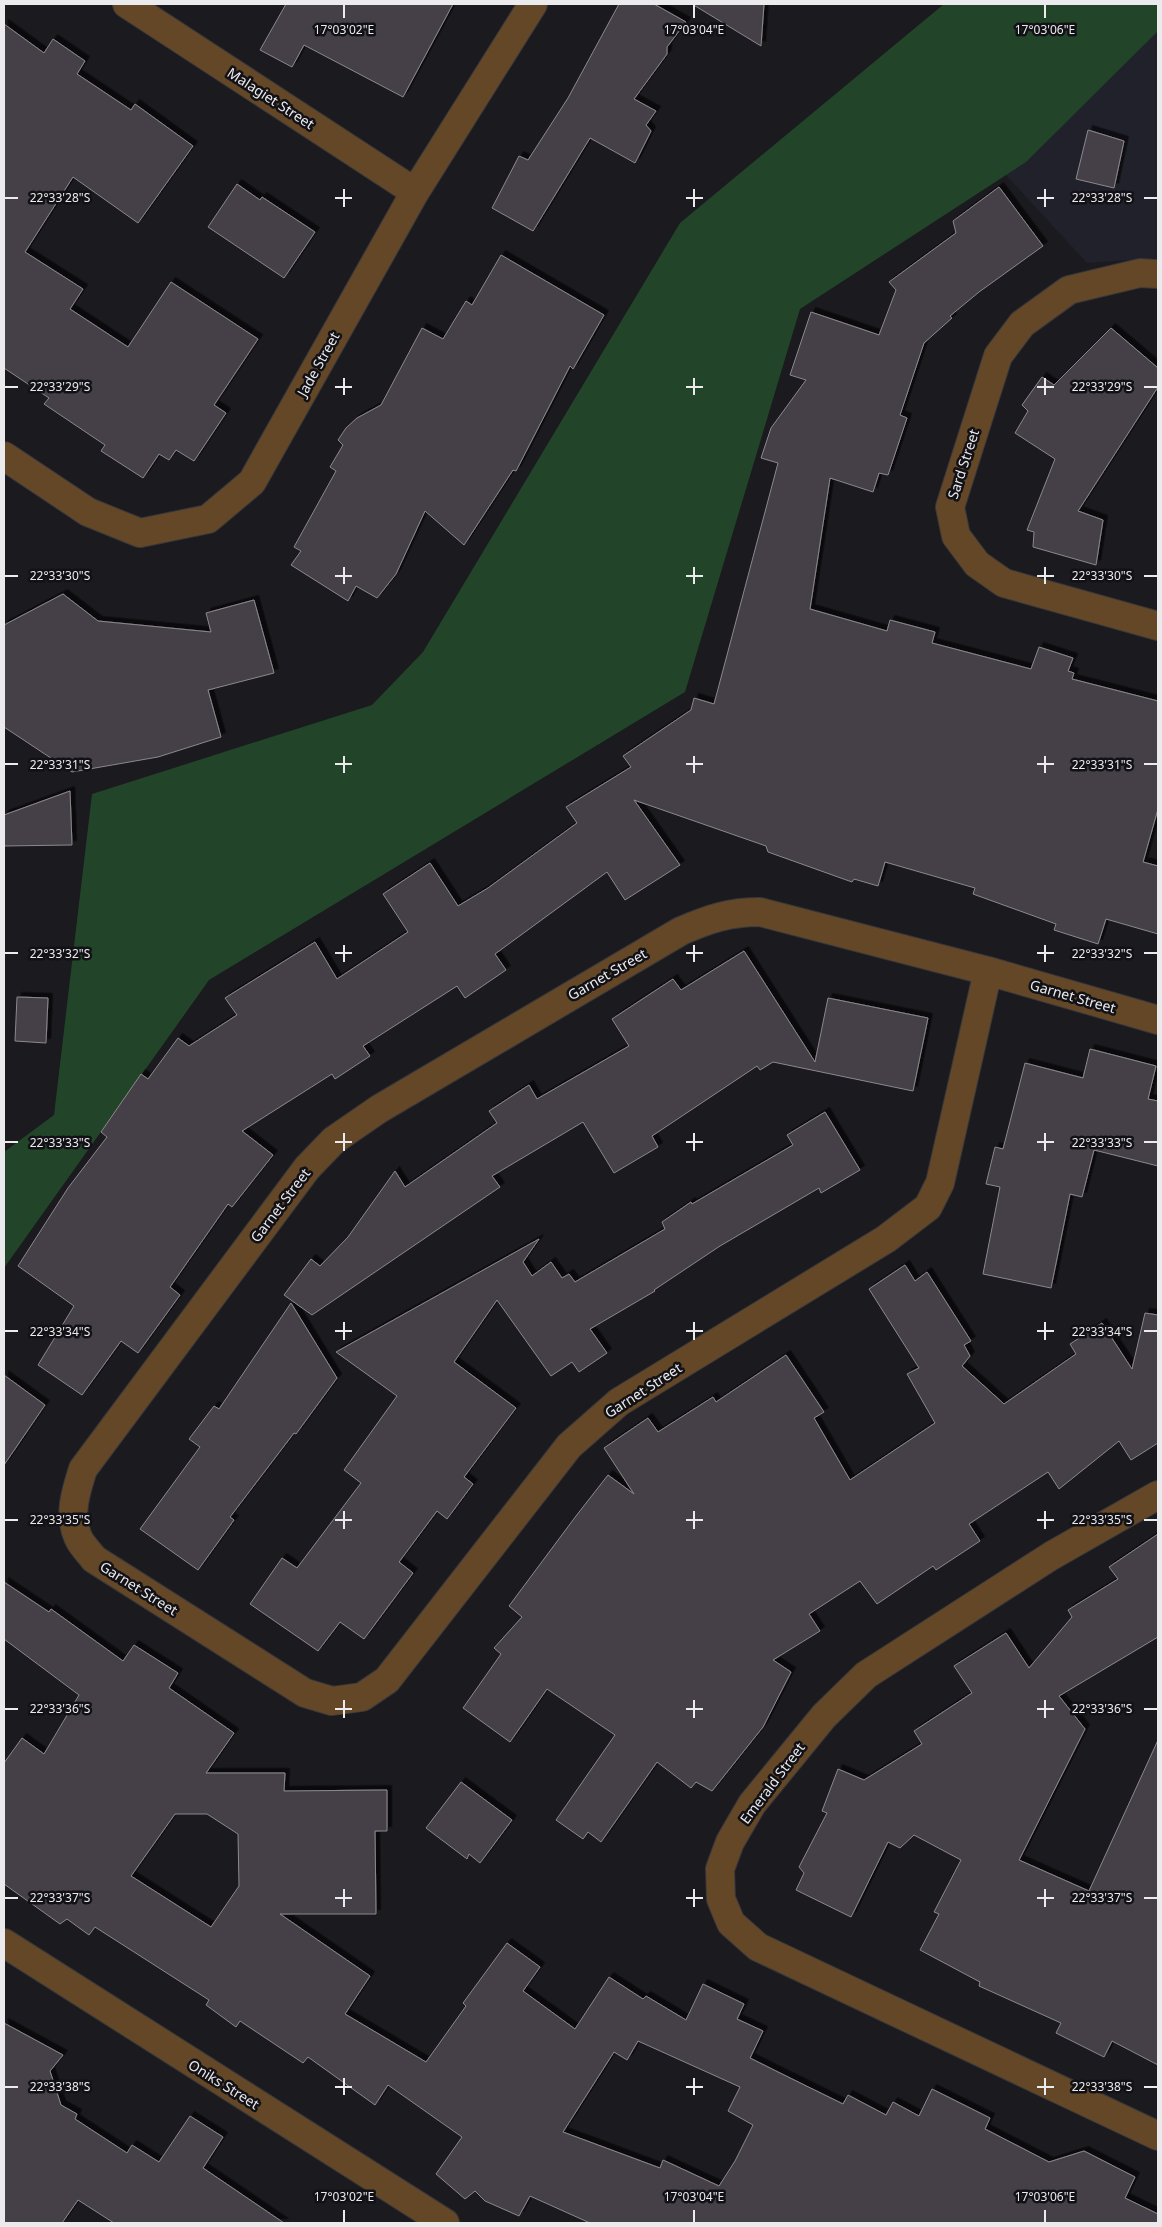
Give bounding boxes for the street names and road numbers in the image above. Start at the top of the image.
street label: Malagiet Street [224,63,318,133]
street label: Jade Street [292,328,344,401]
street label: Sard Street [943,427,983,501]
street label: Garnet Street [564,944,650,1004]
street label: Garnet Street [1028,975,1118,1017]
street label: Garnet Street [246,1164,314,1246]
street label: Garnet Street [601,1358,685,1422]
street label: Garnet Street [97,1557,181,1619]
street label: Emerald Street [735,1739,809,1827]
street label: Oniks Street [185,2055,263,2113]

